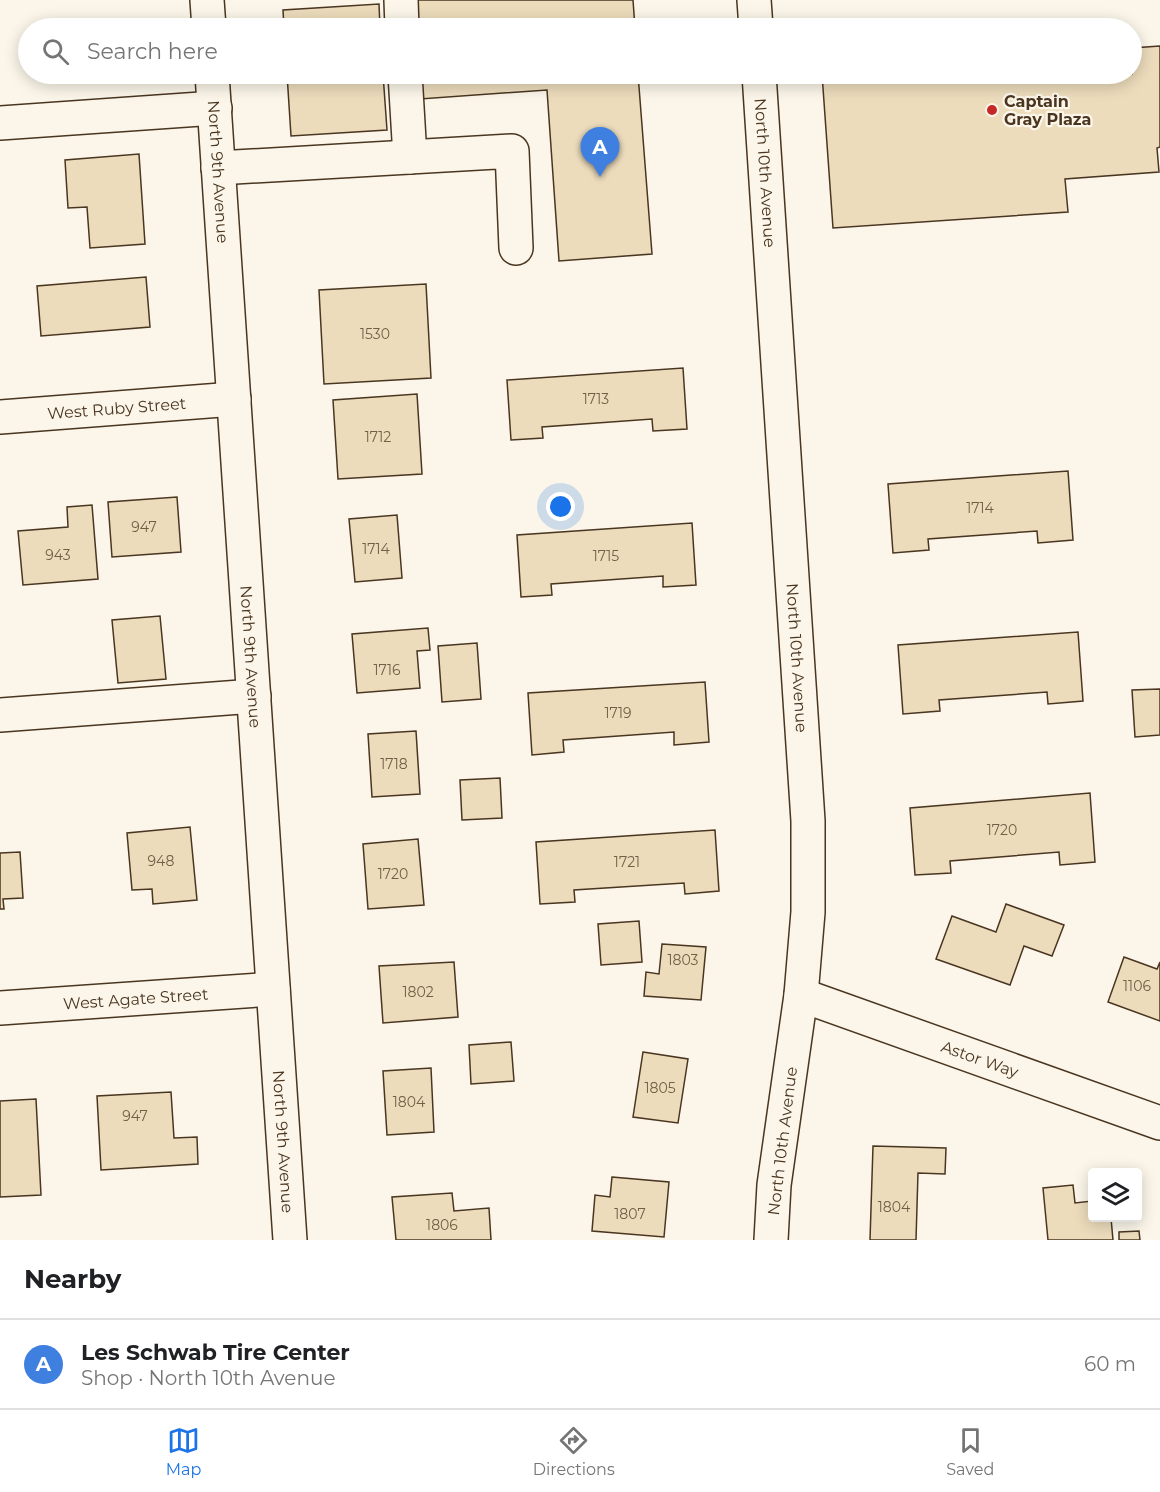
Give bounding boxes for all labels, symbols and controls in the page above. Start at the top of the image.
search box [18,18,1142,84]
icon: search [39,35,72,68]
text: Search here [87,38,218,65]
place label: Captain Gray Plaza [1004,92,1091,129]
street label: North 10th Avenue [751,97,779,248]
street label: North 9th Avenue [204,100,232,244]
marker: Captain Gray Plaza [985,103,999,117]
pin: A [580,128,620,177]
house number: 1530 [360,325,390,343]
house number: 1713 [583,390,609,408]
street label: West Ruby Street [46,394,187,423]
house number: 1712 [365,428,391,446]
your location [546,492,575,521]
house number: 1714 [966,499,995,517]
house number: 947 [131,518,157,536]
house number: 1714 [362,540,391,558]
house number: 943 [45,546,71,564]
house number: 1715 [593,547,619,565]
street label: North 10th Avenue [782,582,811,733]
street label: North 9th Avenue [236,585,265,729]
house number: 1716 [373,661,401,679]
house number: 1719 [604,704,632,722]
house number: 1718 [380,755,408,773]
house number: 1720 [987,821,1017,839]
house number: 948 [148,852,174,870]
house number: 1721 [614,853,640,871]
house number: 1720 [378,865,408,883]
house number: 1803 [667,951,699,969]
house number: 1106 [1123,977,1151,995]
house number: 1802 [402,983,434,1001]
street label: West Agate Street [63,984,209,1014]
street label: Astor Way [939,1037,1021,1082]
street label: North 10th Avenue [764,1066,801,1216]
street label: North 9th Avenue [269,1070,297,1214]
house number: 1805 [644,1079,676,1097]
house number: 1804 [393,1093,426,1111]
house number: 947 [122,1107,148,1125]
map controls [1088,1168,1142,1222]
button: layers [1088,1168,1142,1222]
house number: 1804 [878,1198,911,1216]
house number: 1807 [614,1205,646,1223]
house number: 1806 [426,1216,458,1234]
text: Nearby [24,1263,121,1295]
text: Les Schwab Tire Center [81,1339,350,1366]
text: A [36,1352,51,1376]
text: 60 m [1084,1352,1136,1376]
text: Shop · North 10th Avenue [81,1366,335,1390]
tab: Map [166,1424,201,1479]
tab: Directions [533,1424,615,1479]
tab: Saved [946,1424,994,1479]

